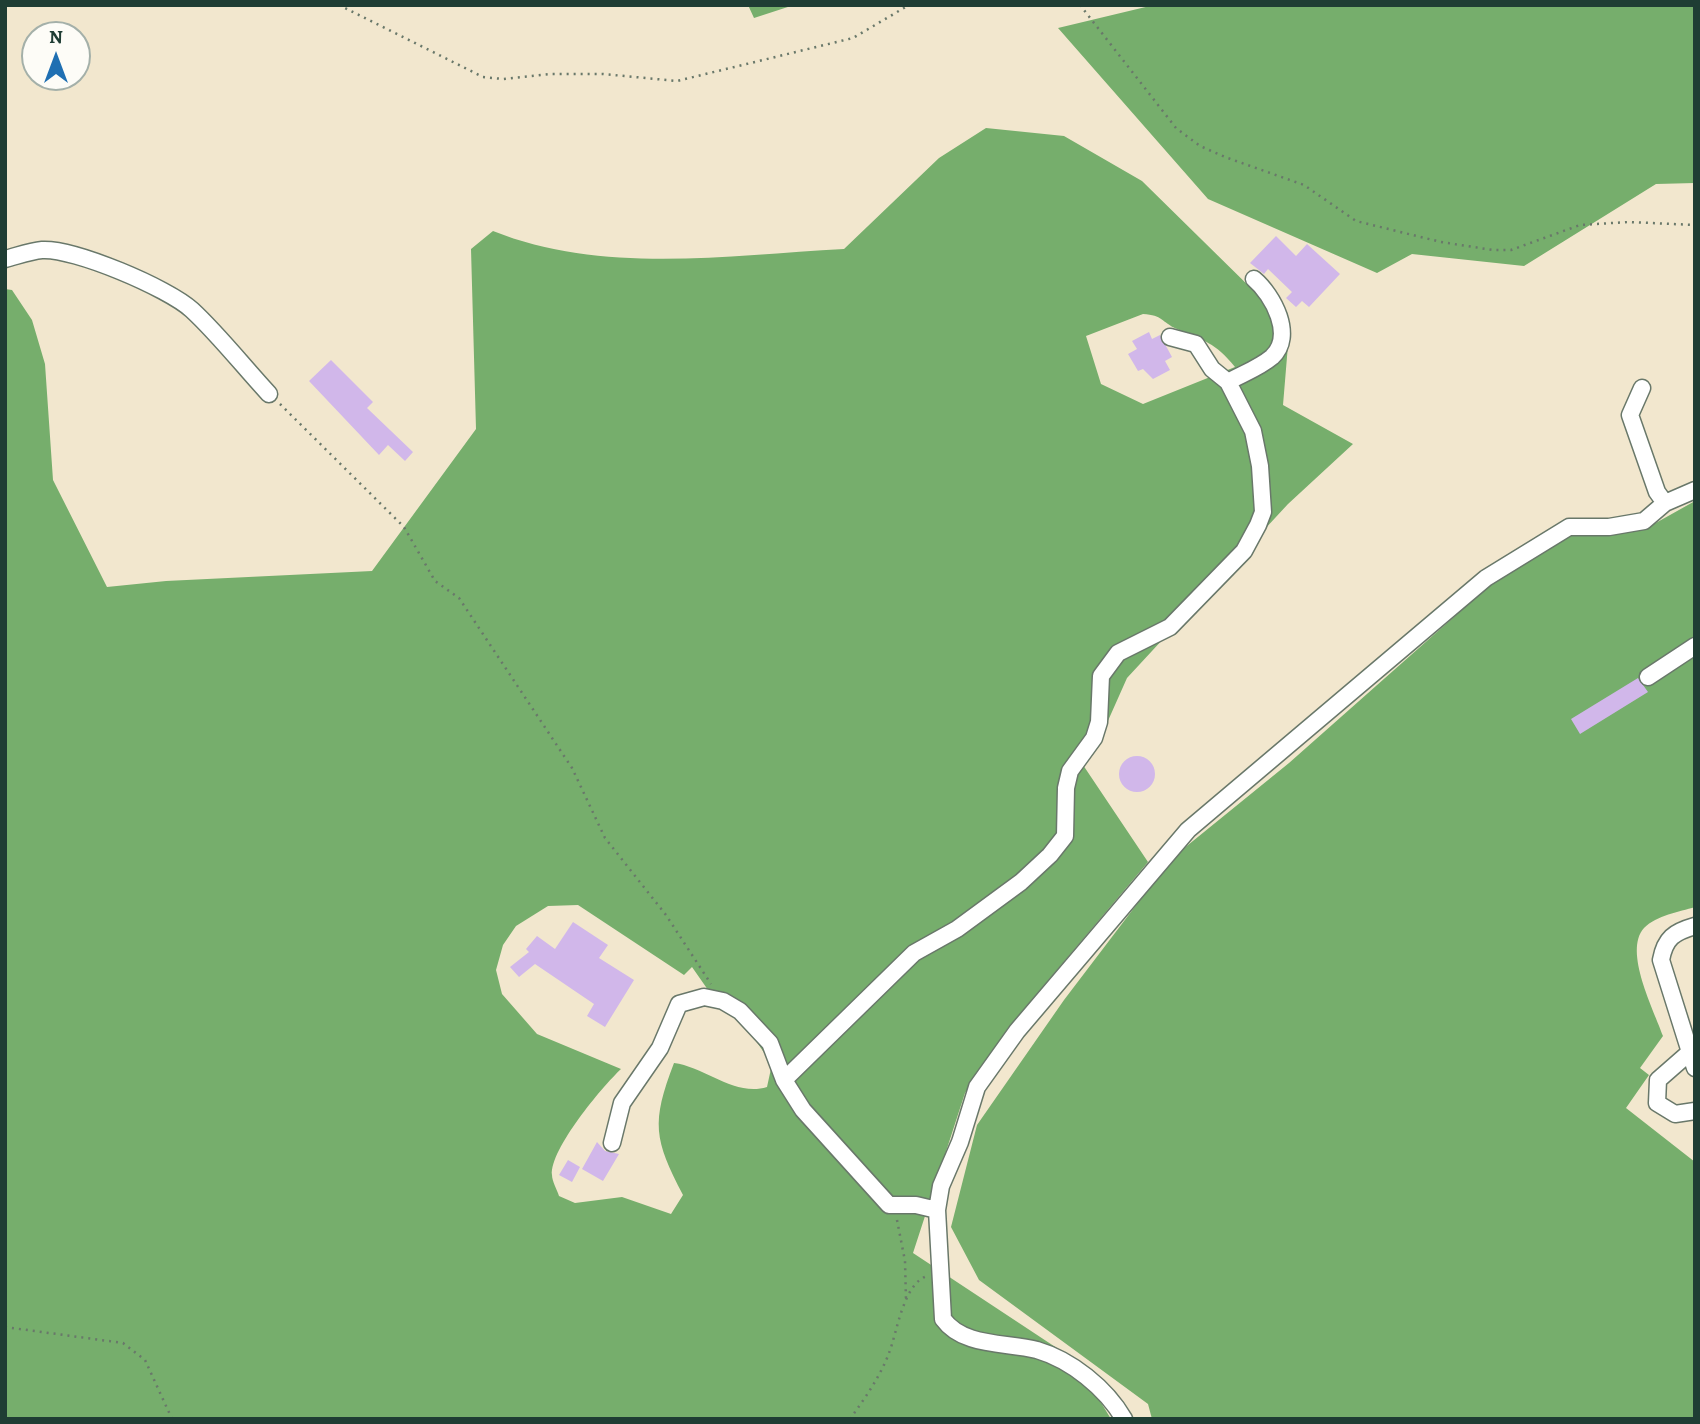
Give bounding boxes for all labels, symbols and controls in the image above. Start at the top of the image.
north arrow [21,21,91,91]
text: N [49,24,63,50]

